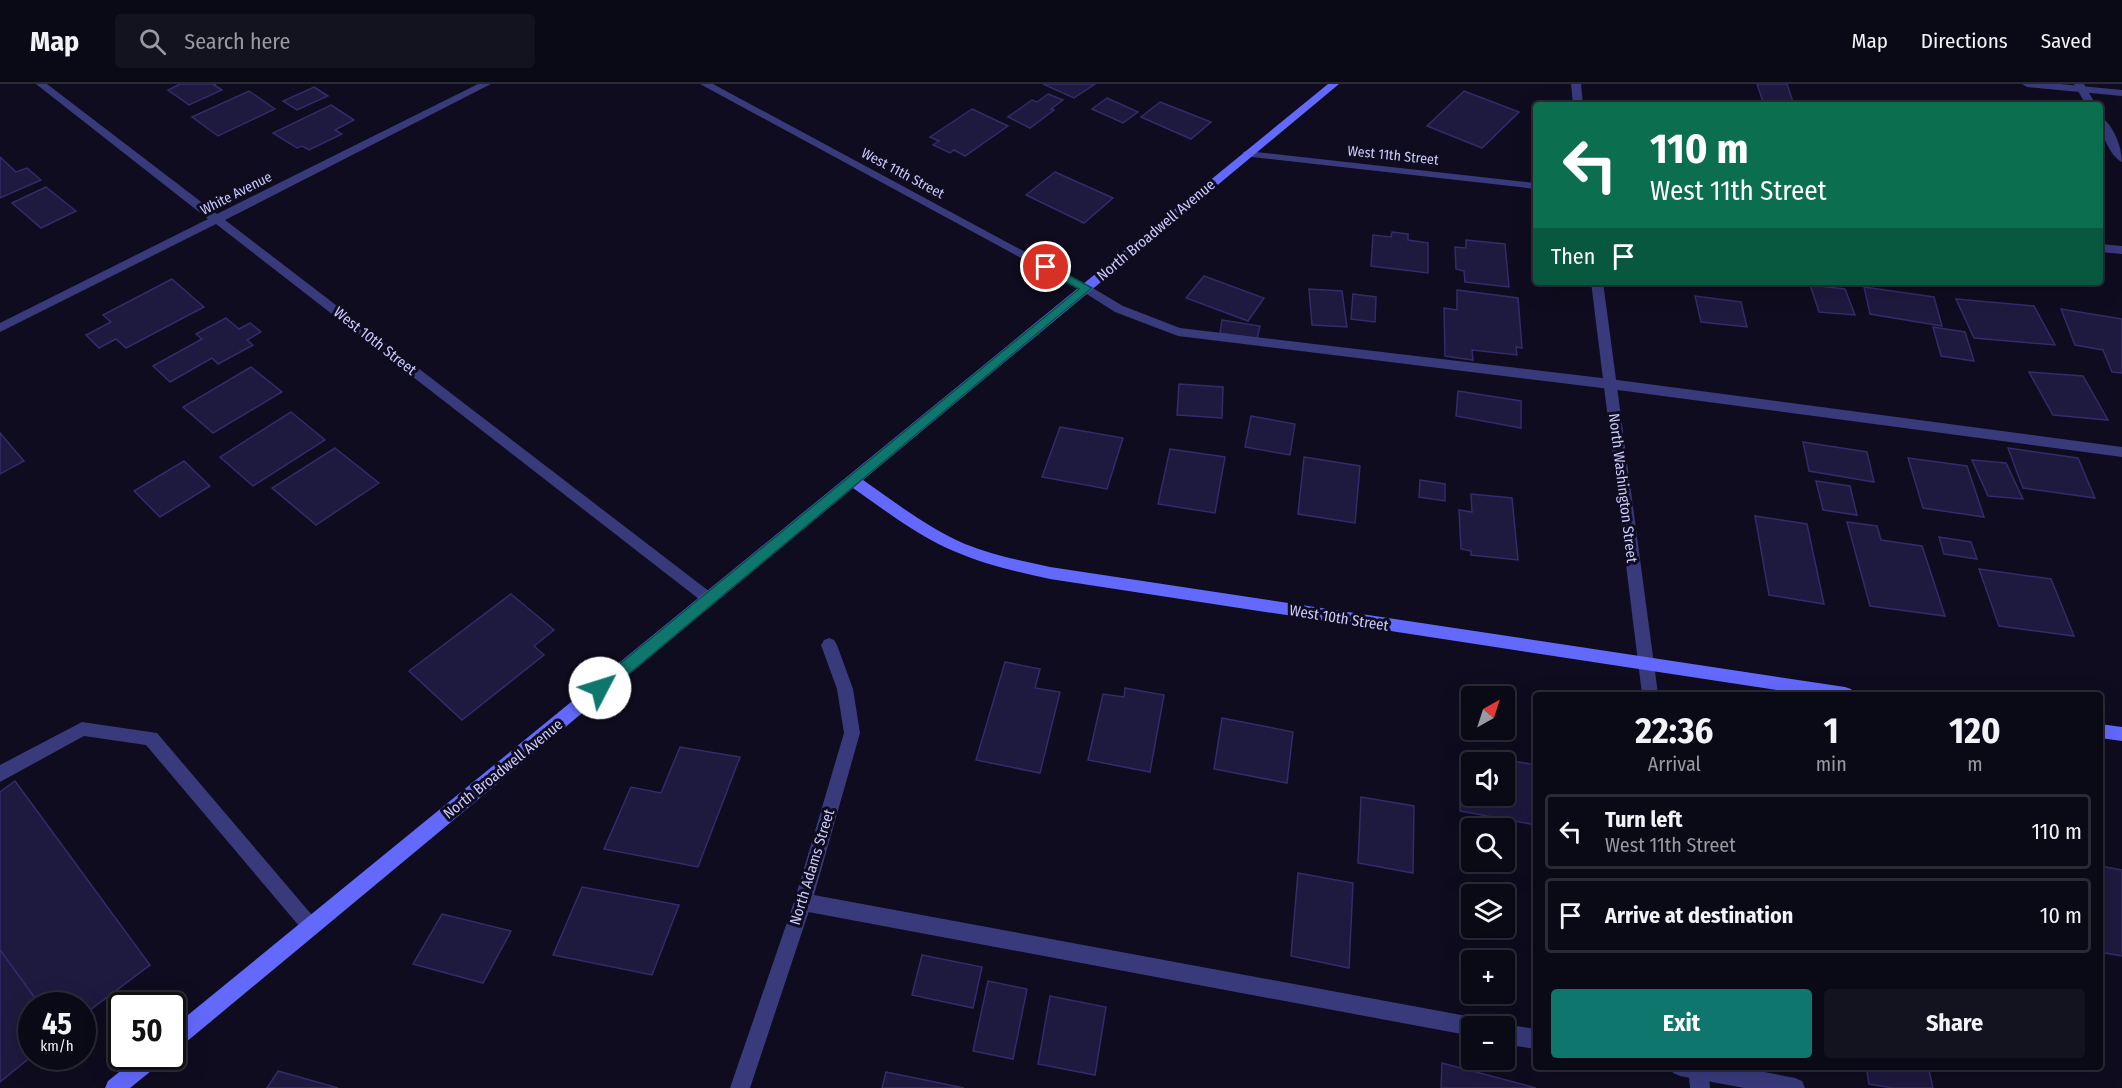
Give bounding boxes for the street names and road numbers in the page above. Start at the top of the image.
street label: West 11th Street [1347,142,1440,169]
street label: West 11th Street [858,144,948,203]
street label: White Avenue [198,168,275,219]
street label: North Broadwell Avenue [1093,175,1219,285]
street label: West 10th Street [330,303,420,379]
street label: North Washington Street [1605,412,1641,564]
street label: West 10th Street [1288,601,1390,635]
street label: North Broadwell Avenue [440,715,566,823]
street label: North Adams Street [786,807,838,927]

